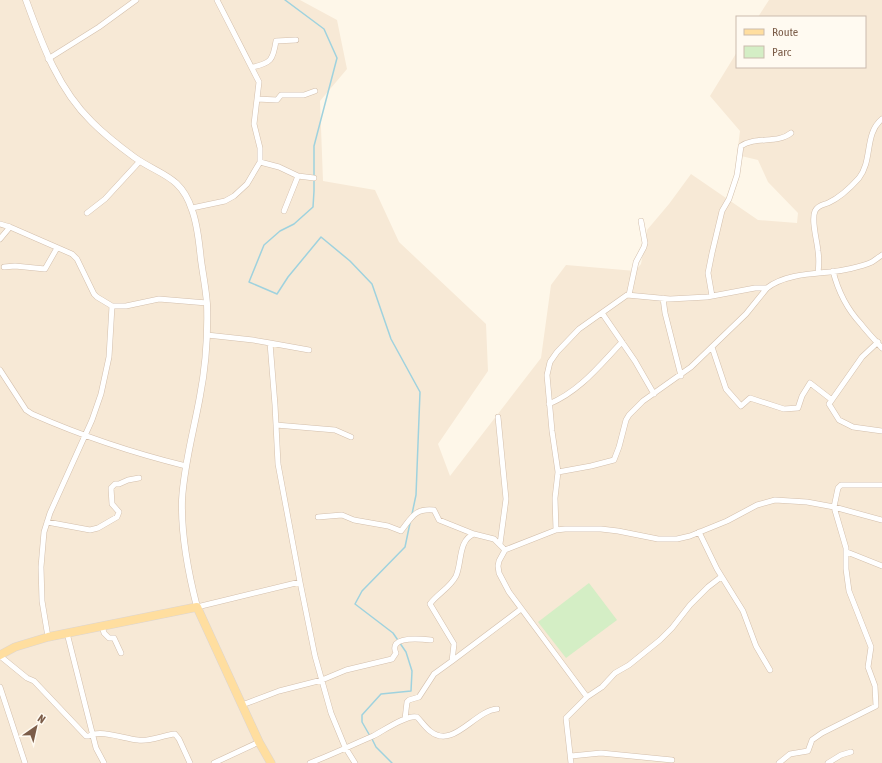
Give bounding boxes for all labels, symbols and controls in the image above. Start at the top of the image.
legend [736,16,866,68]
text: Route [772,25,798,39]
text: Parc [772,45,792,59]
north arrow [16,707,56,747]
text: N [36,712,48,726]

